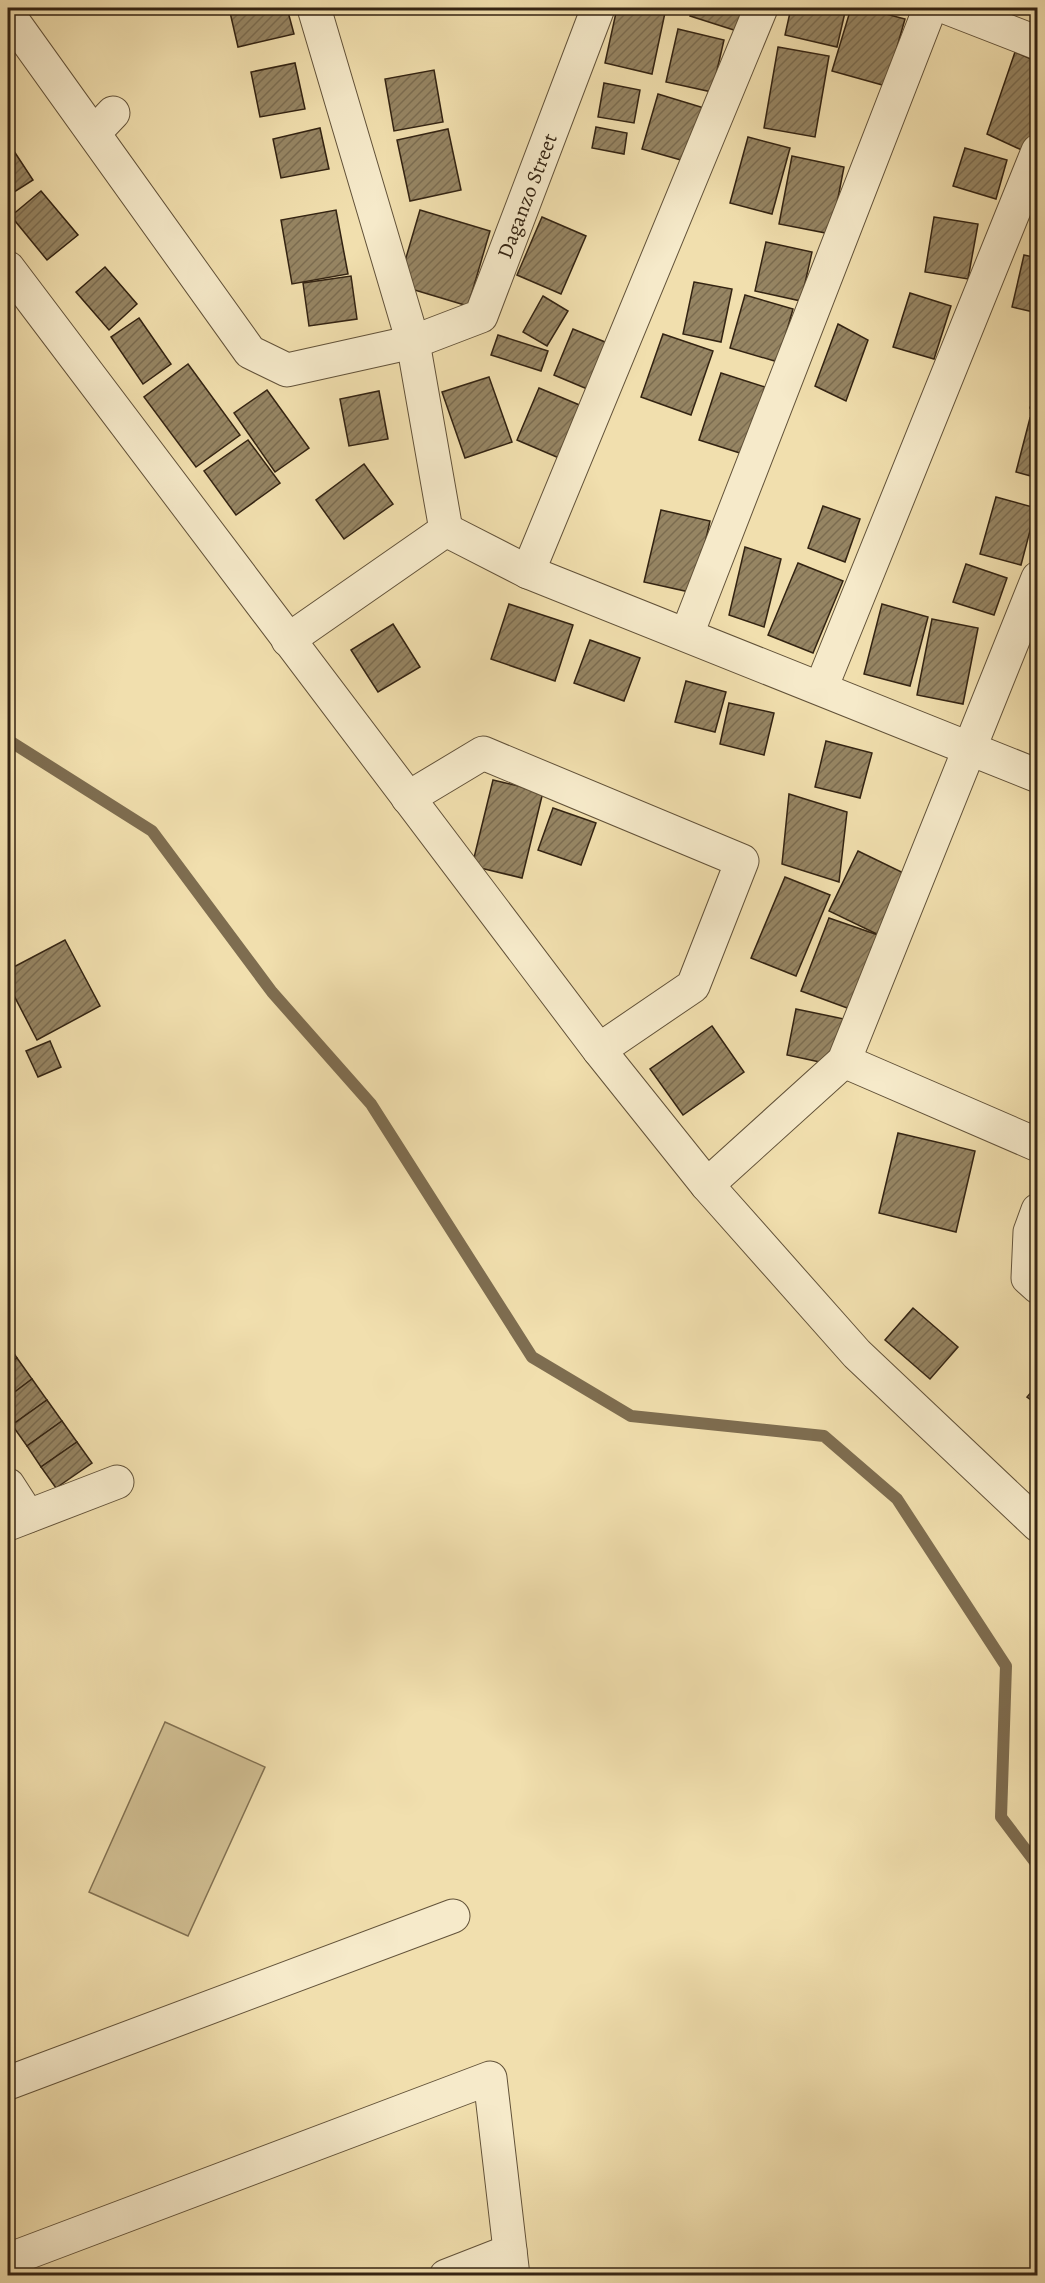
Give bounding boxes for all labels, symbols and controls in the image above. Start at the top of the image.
street label: Daganzo Street [490,129,564,263]

